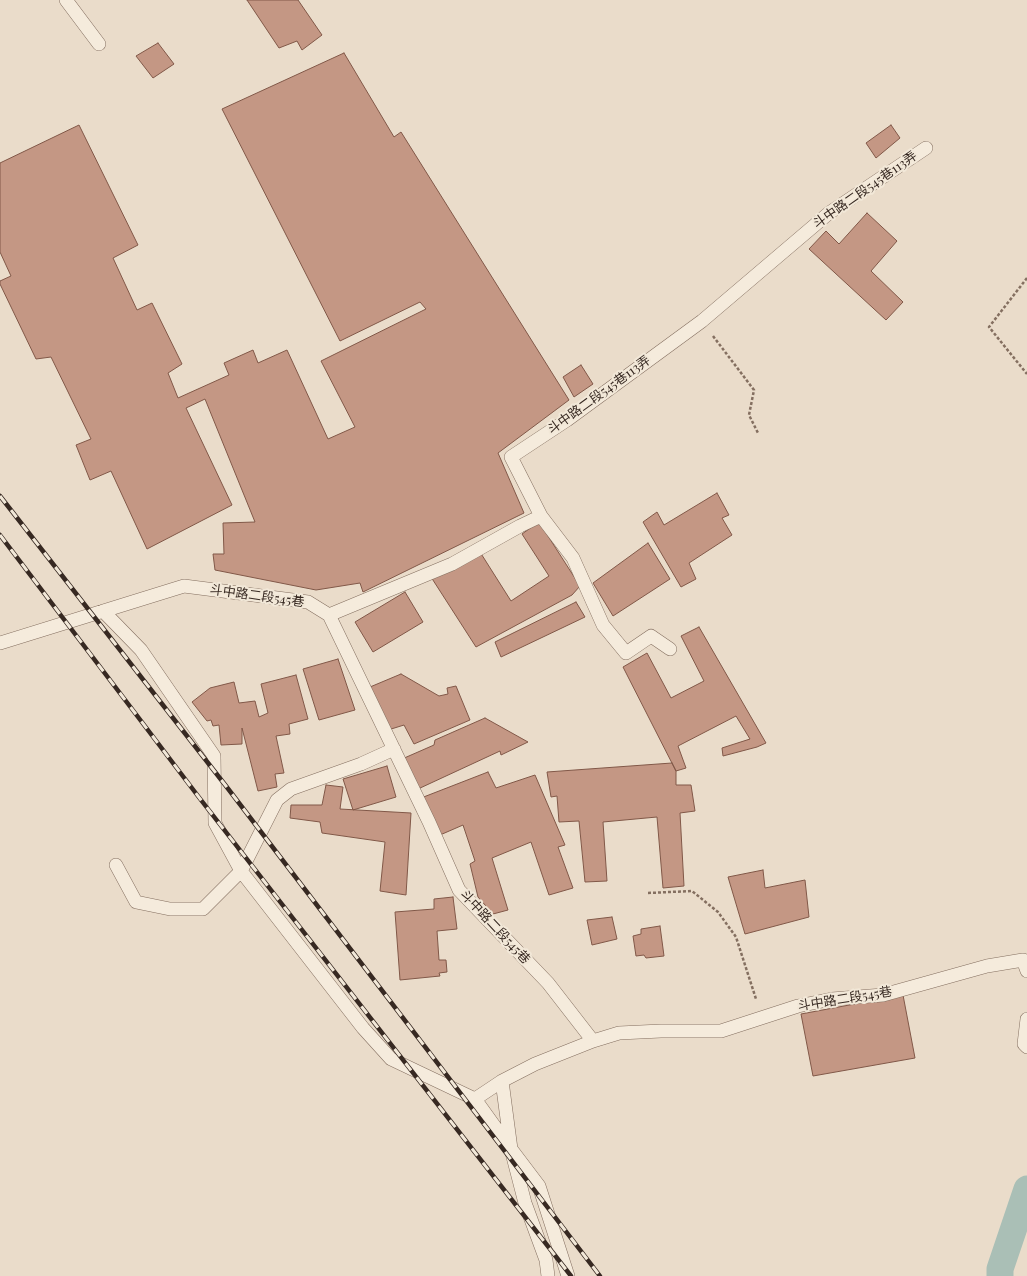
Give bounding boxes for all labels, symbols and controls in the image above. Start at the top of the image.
street label: 斗中路二段545巷113弄 [810,148,920,232]
street label: 斗中路二段545巷113弄 [544,352,654,438]
street label: 斗中路二段545巷 [209,582,305,610]
street label: 斗中路二段545巷 [457,887,533,967]
street label: 斗中路二段545巷 [797,984,893,1014]

